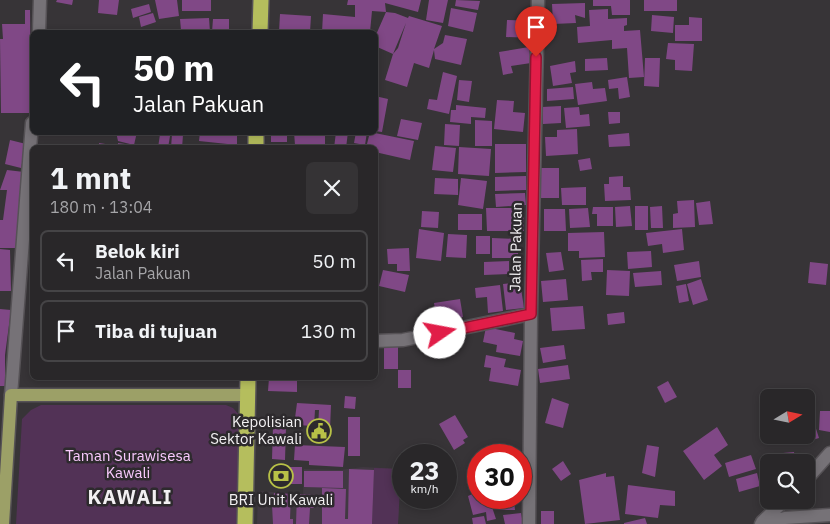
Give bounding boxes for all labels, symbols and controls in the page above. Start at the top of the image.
pin [515,6,557,57]
icon: arrive [522,13,550,41]
text: 50 m [133,45,215,91]
icon: left [50,50,115,115]
text: Jalan Pakuan [133,89,264,118]
text: 1 mnt [50,158,131,197]
button: close [306,162,358,214]
text: 180 m · 13:04 [50,197,152,217]
street label: Jalan Pakuan [505,202,526,292]
text: Belok kiri [95,239,180,263]
icon: left [52,247,80,275]
text: 50 m [312,249,356,273]
text: Jalan Pakuan [95,263,191,283]
position arrow [413,306,465,358]
icon: arrive [52,317,80,345]
text: Tiba di tujuan [95,319,217,343]
text: 130 m [301,319,356,343]
north arrow [760,389,815,444]
map controls [760,389,815,509]
place label: Kepolisian Sektor Kawali [210,412,302,448]
public building icon: Kepolisian Sektor Kawali [306,418,332,444]
speed limit sign: 30 [467,444,532,509]
park label: Taman Surawisesa Kawali [65,446,191,482]
text: 23 [409,454,440,487]
button: search [760,454,815,509]
bank icon: BRI Unit Kawali [268,463,294,489]
text: km/h [410,481,439,496]
district label: KAWALI [88,483,172,510]
place label: BRI Unit Kawali [229,490,333,509]

